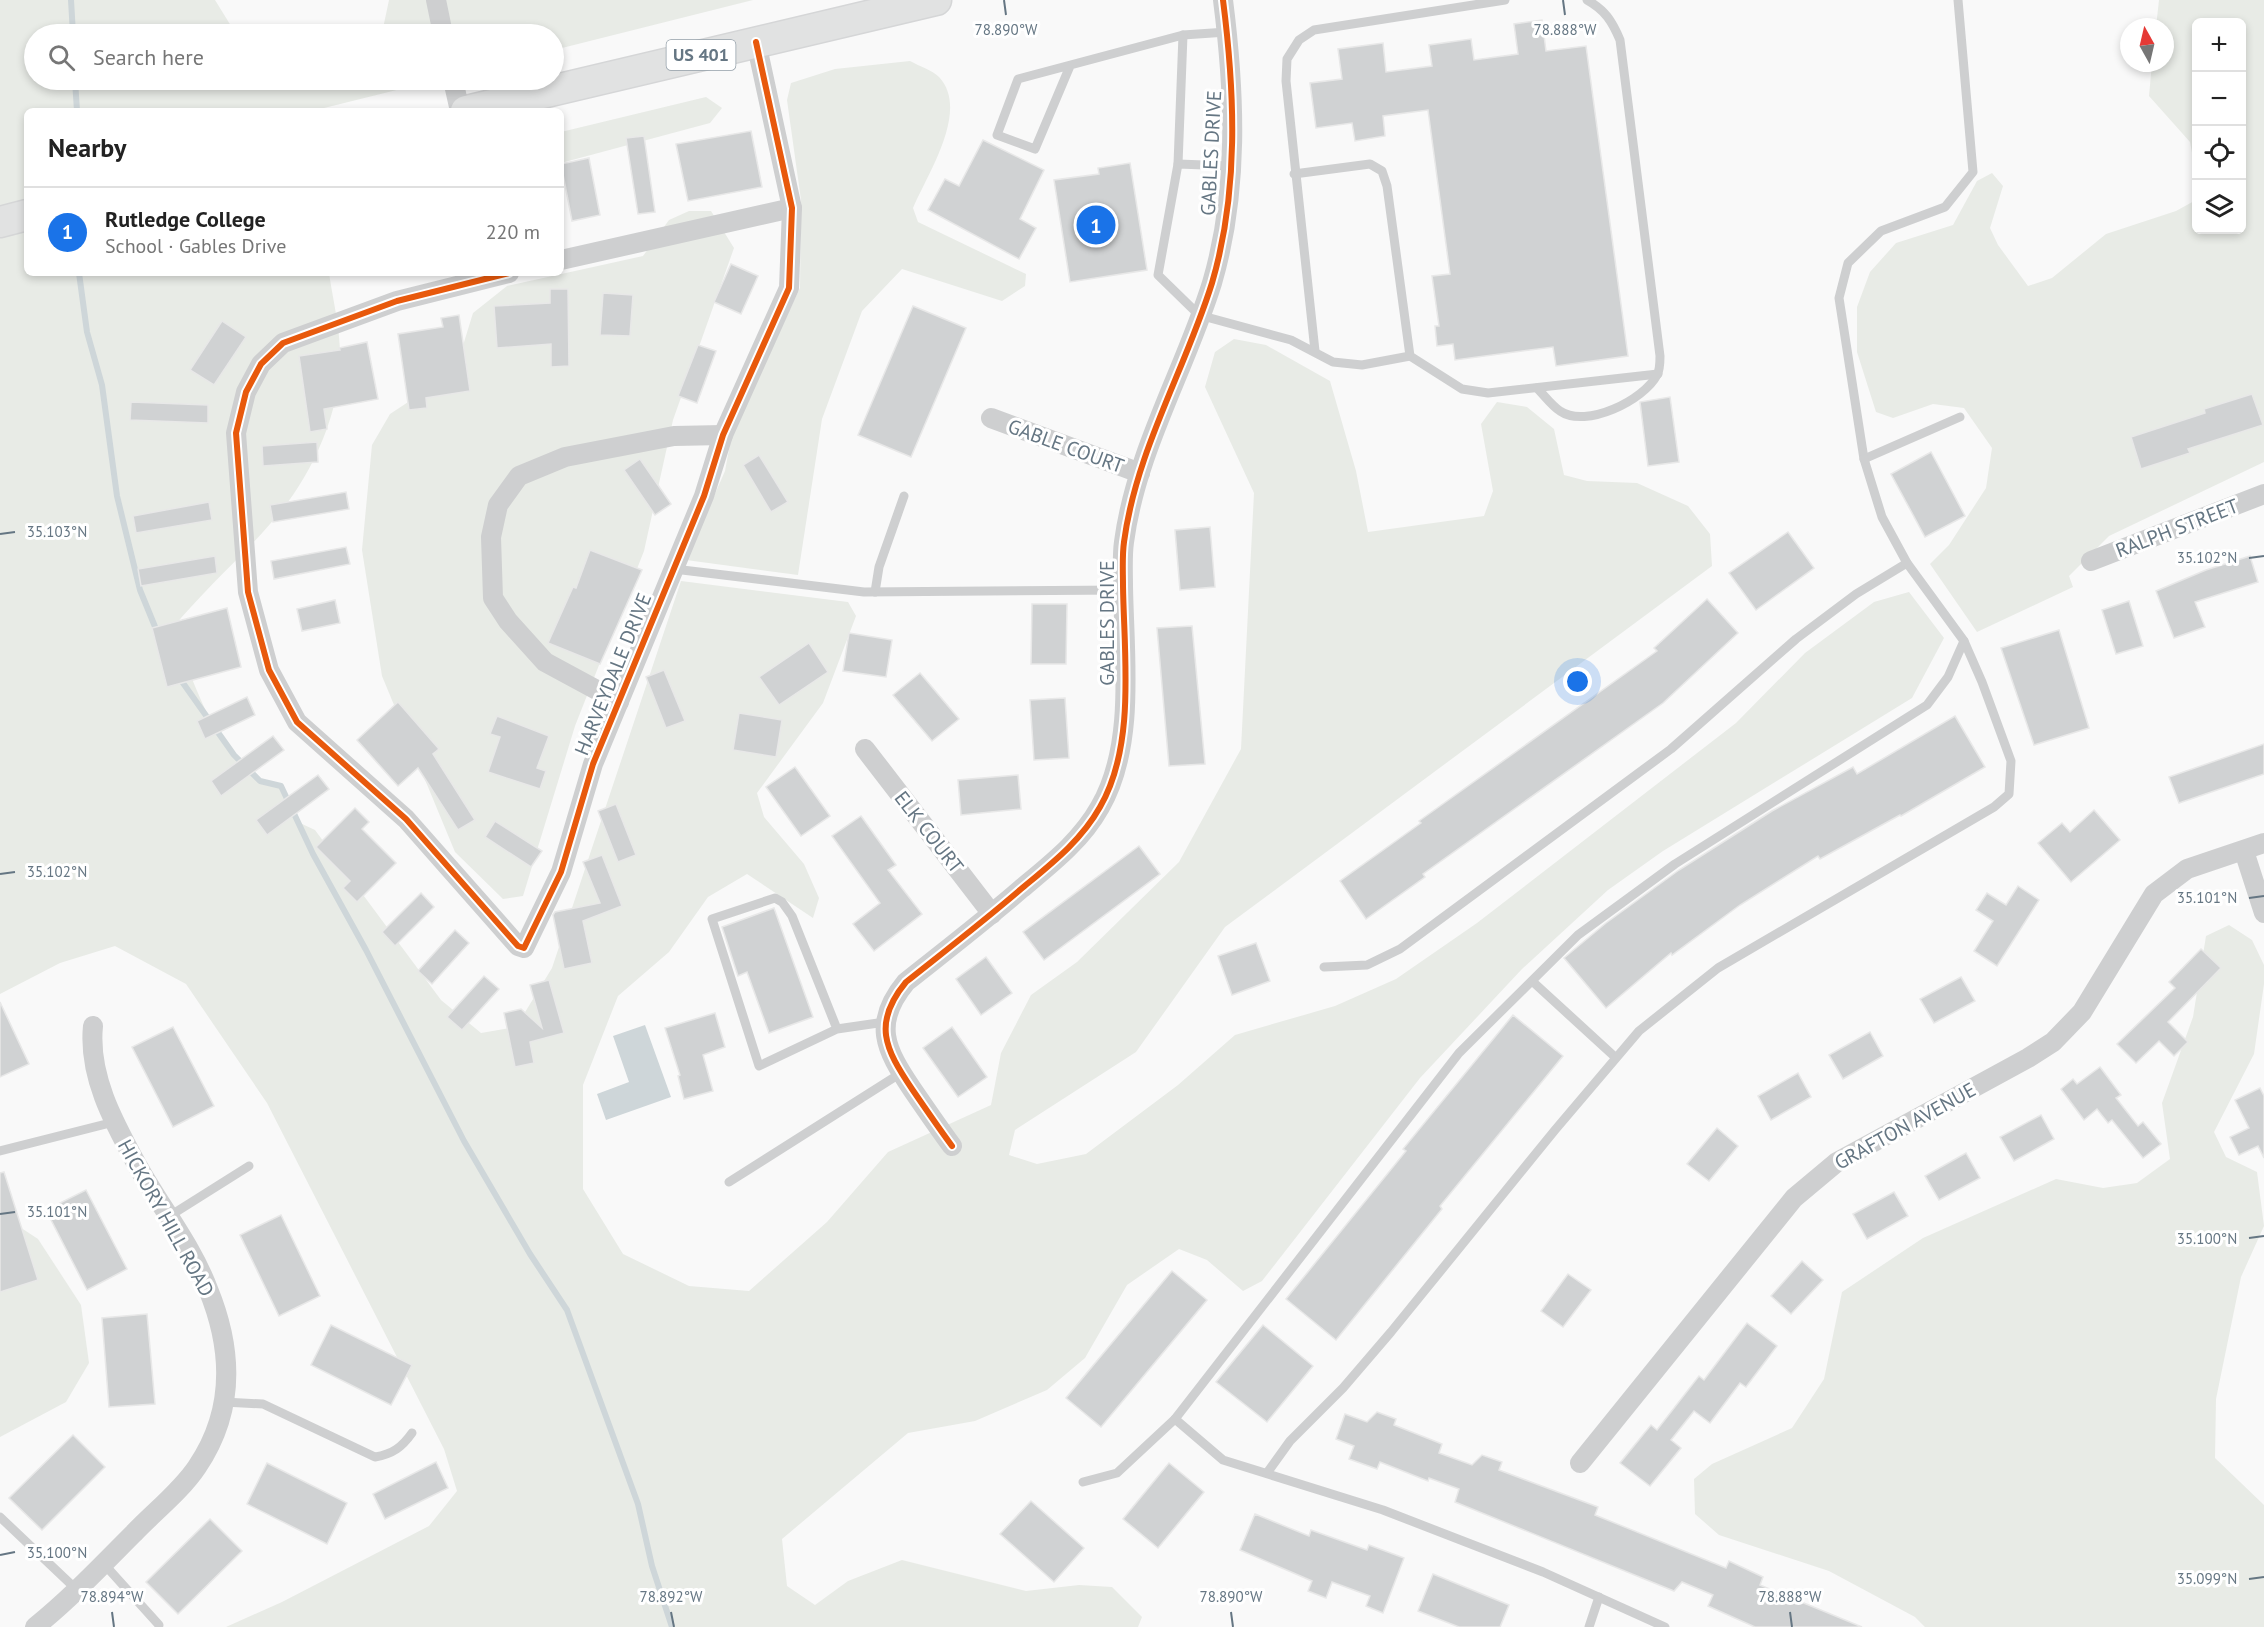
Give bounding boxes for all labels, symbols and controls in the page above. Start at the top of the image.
north arrow [2120,18,2174,72]
map controls [2192,18,2246,234]
button: + [2192,18,2246,72]
text: 78.890°W [975,20,1038,39]
text: 78.888°W [1534,20,1597,39]
search box [24,24,564,90]
road number: US 401 [666,40,736,70]
icon: search [45,41,78,74]
text: Search here [93,43,204,71]
button: − [2192,72,2246,126]
street label: GABLES DRIVE [1195,90,1227,216]
button: locate [2192,126,2246,180]
text: Nearby [48,131,126,164]
button: layers [2192,180,2246,234]
pin: 1 [1076,202,1116,248]
text: Rutledge College [105,205,266,233]
text: 1 [62,219,73,245]
text: 220 m [486,219,540,245]
text: School · Gables Drive [105,233,286,259]
street label: GABLE COURT [1005,413,1127,479]
street label: RALPH STREET [2112,493,2242,563]
text: 35.103°N [27,522,87,541]
text: 35.102°N [2177,548,2237,567]
street label: GABLES DRIVE [1094,560,1120,686]
street label: HARVEYDALE DRIVE [569,589,657,759]
your location [1563,667,1592,696]
street label: ELK COURT [889,786,969,878]
text: 35.102°N [27,862,87,881]
text: 35.101°N [2177,888,2237,907]
street label: GRAFTON AVENUE [1830,1076,1980,1176]
street label: HICKORY HILL ROAD [112,1135,220,1301]
text: 35.101°N [27,1202,87,1221]
text: 35.100°N [2177,1229,2237,1248]
text: 35.100°N [27,1543,87,1562]
text: 35.099°N [2177,1569,2237,1588]
text: 78.894°W [81,1587,144,1606]
text: 78.892°W [640,1587,703,1606]
text: 78.890°W [1200,1587,1263,1606]
text: 78.888°W [1759,1587,1822,1606]

